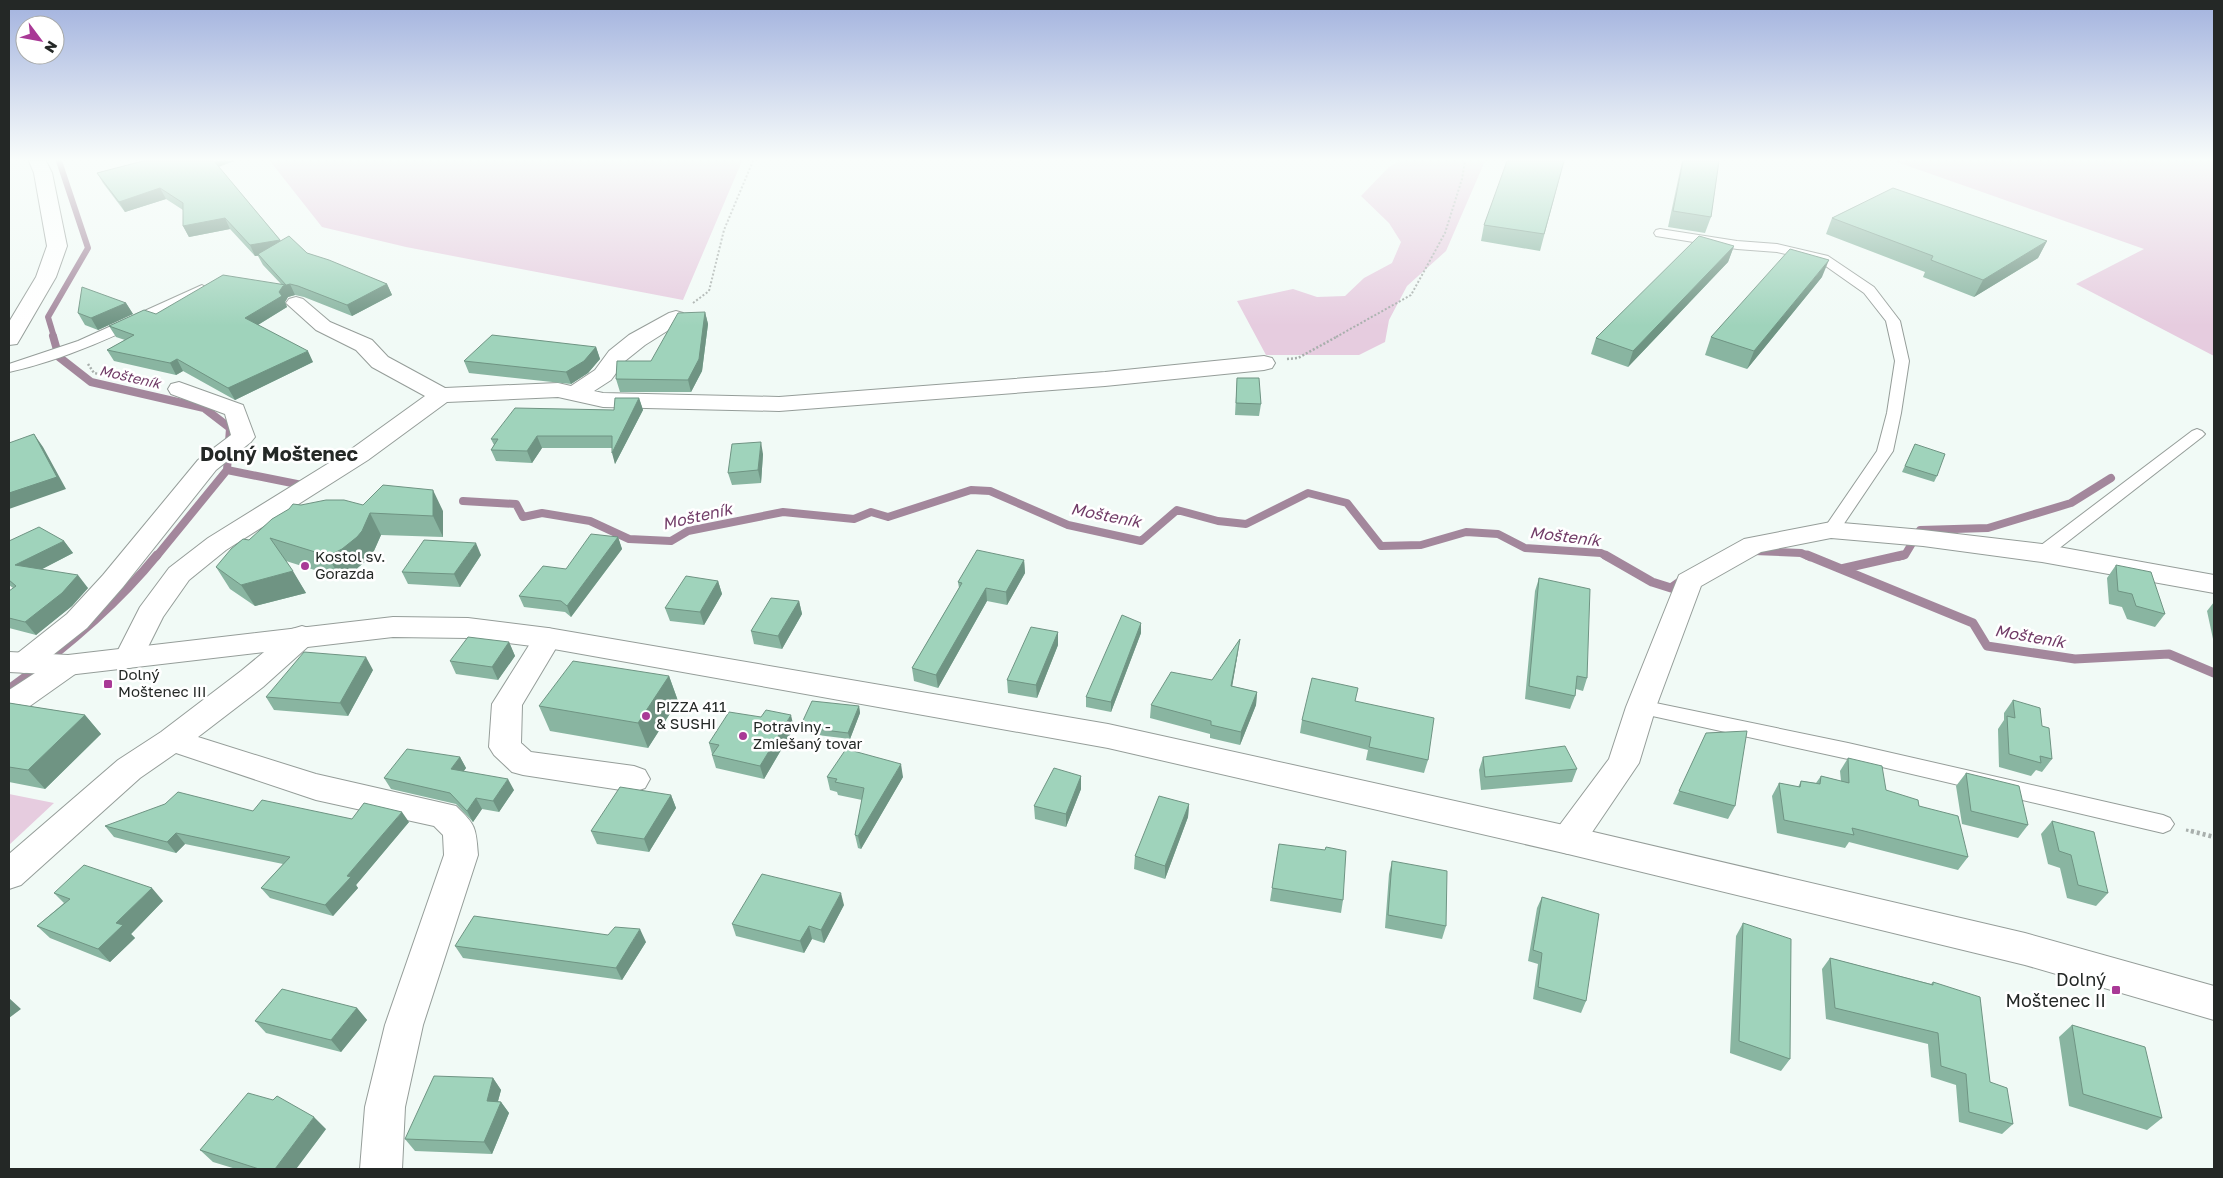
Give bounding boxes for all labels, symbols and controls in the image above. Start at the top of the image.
north arrow [15,15,65,65]
text: N [41,38,61,56]
water label: Mošteník [98,361,164,392]
district label: Dolný Moštenec [200,441,358,465]
water label: Mošteník [660,498,736,534]
water label: Mošteník [1069,498,1145,532]
water label: Mošteník [1529,522,1603,550]
place label: Kostol sv. Gorazda [315,547,386,582]
marker: Kostol sv. Gorazda [299,560,311,572]
water label: Mošteník [1993,620,2069,652]
place label: Dolný Moštenec III [118,665,207,700]
marker: Dolný Moštenec III [102,678,114,690]
place label: PIZZA 411 & SUSHI [656,697,726,732]
marker: PIZZA 411 & SUSHI [640,710,652,722]
place label: Potraviny - Zmiešaný tovar [753,717,863,752]
marker: Potraviny - Zmiešaný tovar [737,730,749,742]
place label: Dolný Moštenec II [2005,968,2106,1011]
marker: Dolný Moštenec II [2110,984,2122,996]

